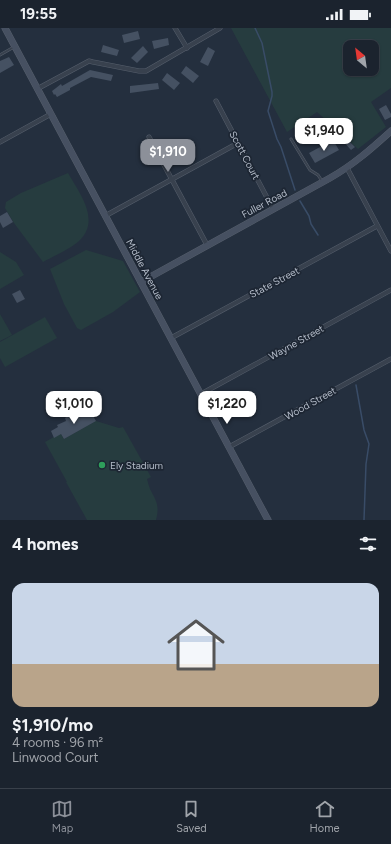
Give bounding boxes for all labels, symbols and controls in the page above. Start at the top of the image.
text: 19:55 [20,5,57,23]
north arrow [343,40,379,76]
map controls [343,40,379,76]
pin: $1,940 [291,118,357,152]
text: $1,940 [304,123,344,138]
street label: Scott Court [226,129,263,182]
pin: $1,910 [135,139,201,173]
text: $1,910 [149,144,187,159]
street label: Fuller Road [239,186,289,221]
street label: Middle Avenue [123,237,166,302]
street label: State Street [247,264,302,301]
street label: Wayne Street [266,322,326,363]
street label: Wood Street [282,384,339,423]
pin: $1,010 [41,391,107,425]
pin: $1,220 [194,391,260,425]
text: $1,010 [55,396,93,411]
text: $1,220 [207,396,247,411]
place label: Ely Stadium [110,459,163,472]
marker: Ely Stadium [97,460,107,470]
icon: filters [357,533,379,555]
text: 4 homes [12,534,79,554]
icon: home [160,609,232,681]
text: $1,910/mo [12,715,93,735]
text: 4 rooms · 96 m² [12,735,103,750]
text: Linwood Court [12,750,98,765]
tab: Map [51,798,73,835]
tab: Saved [176,798,207,835]
tab: Home [310,798,340,835]

